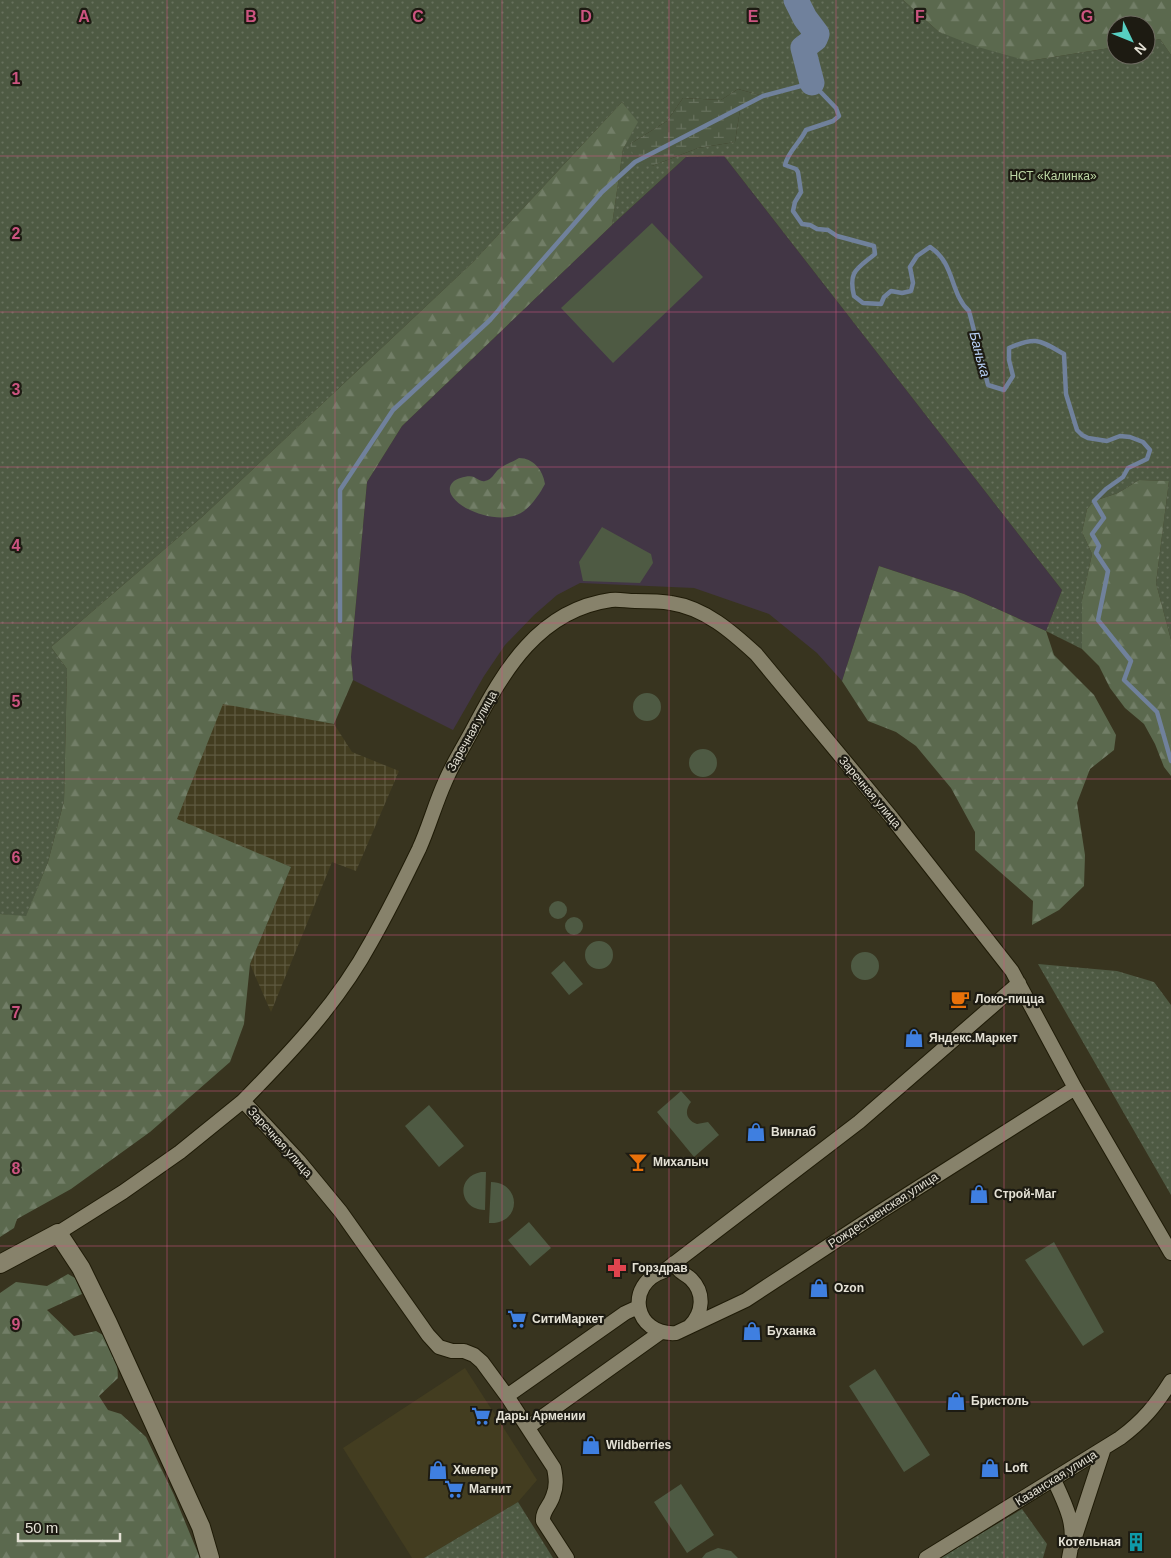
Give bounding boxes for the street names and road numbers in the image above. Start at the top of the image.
street label: Заречная улица [444,688,500,773]
street label: Заречная улица [836,753,904,831]
street label: Заречная улица [245,1104,315,1180]
street label: Рождественская улица [826,1169,941,1251]
street label: Казанская улица [1013,1447,1100,1509]

